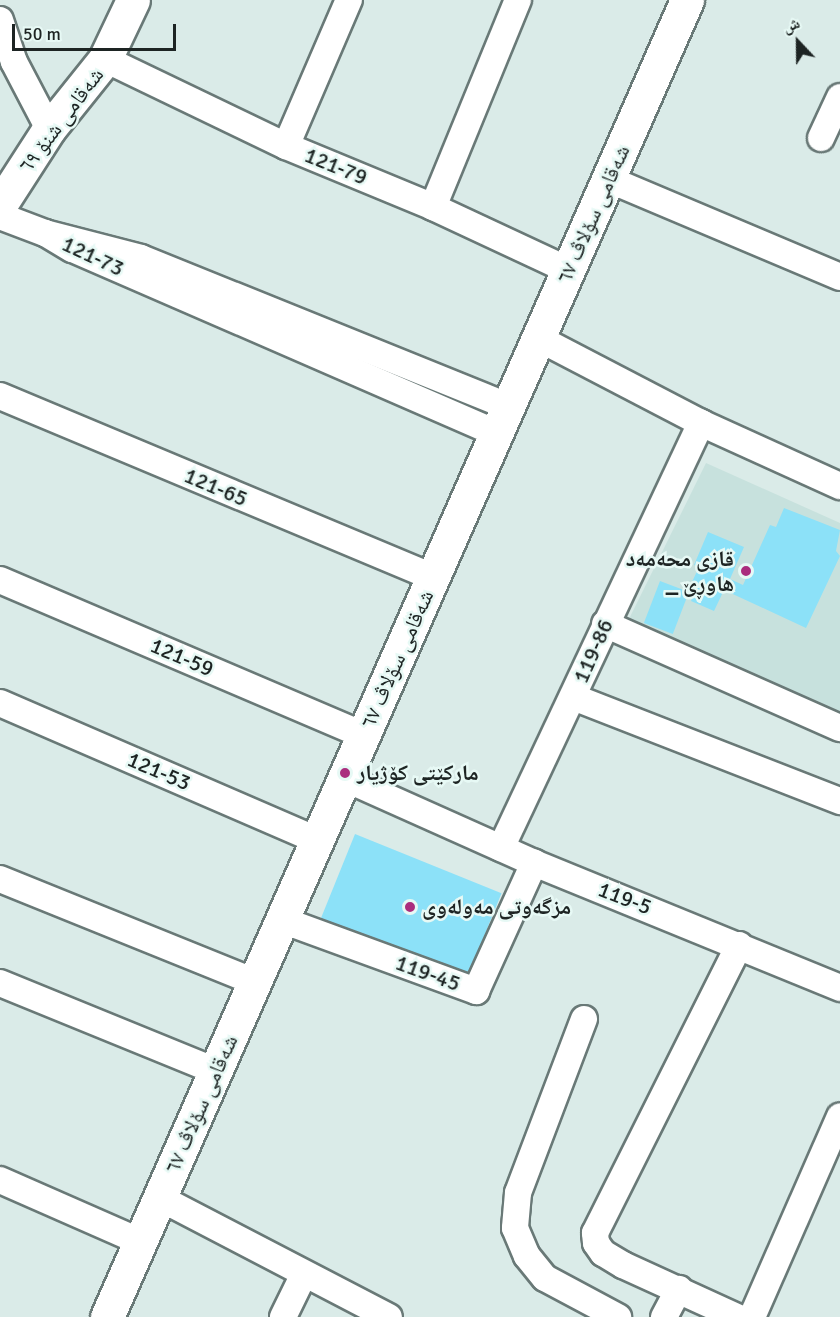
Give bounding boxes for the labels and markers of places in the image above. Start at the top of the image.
place label: قازی محەمەد _ هاوڕێ [626,545,734,596]
marker: قازی محەمەد _ هاوڕێ [739,564,753,578]
place label: مارکێتی کۆژیار [357,760,479,786]
marker: مارکێتی کۆژیار [338,766,352,780]
place label: مزگەوتی مەولەوی [422,894,571,920]
marker: مزگەوتی مەولەوی [403,900,417,914]

